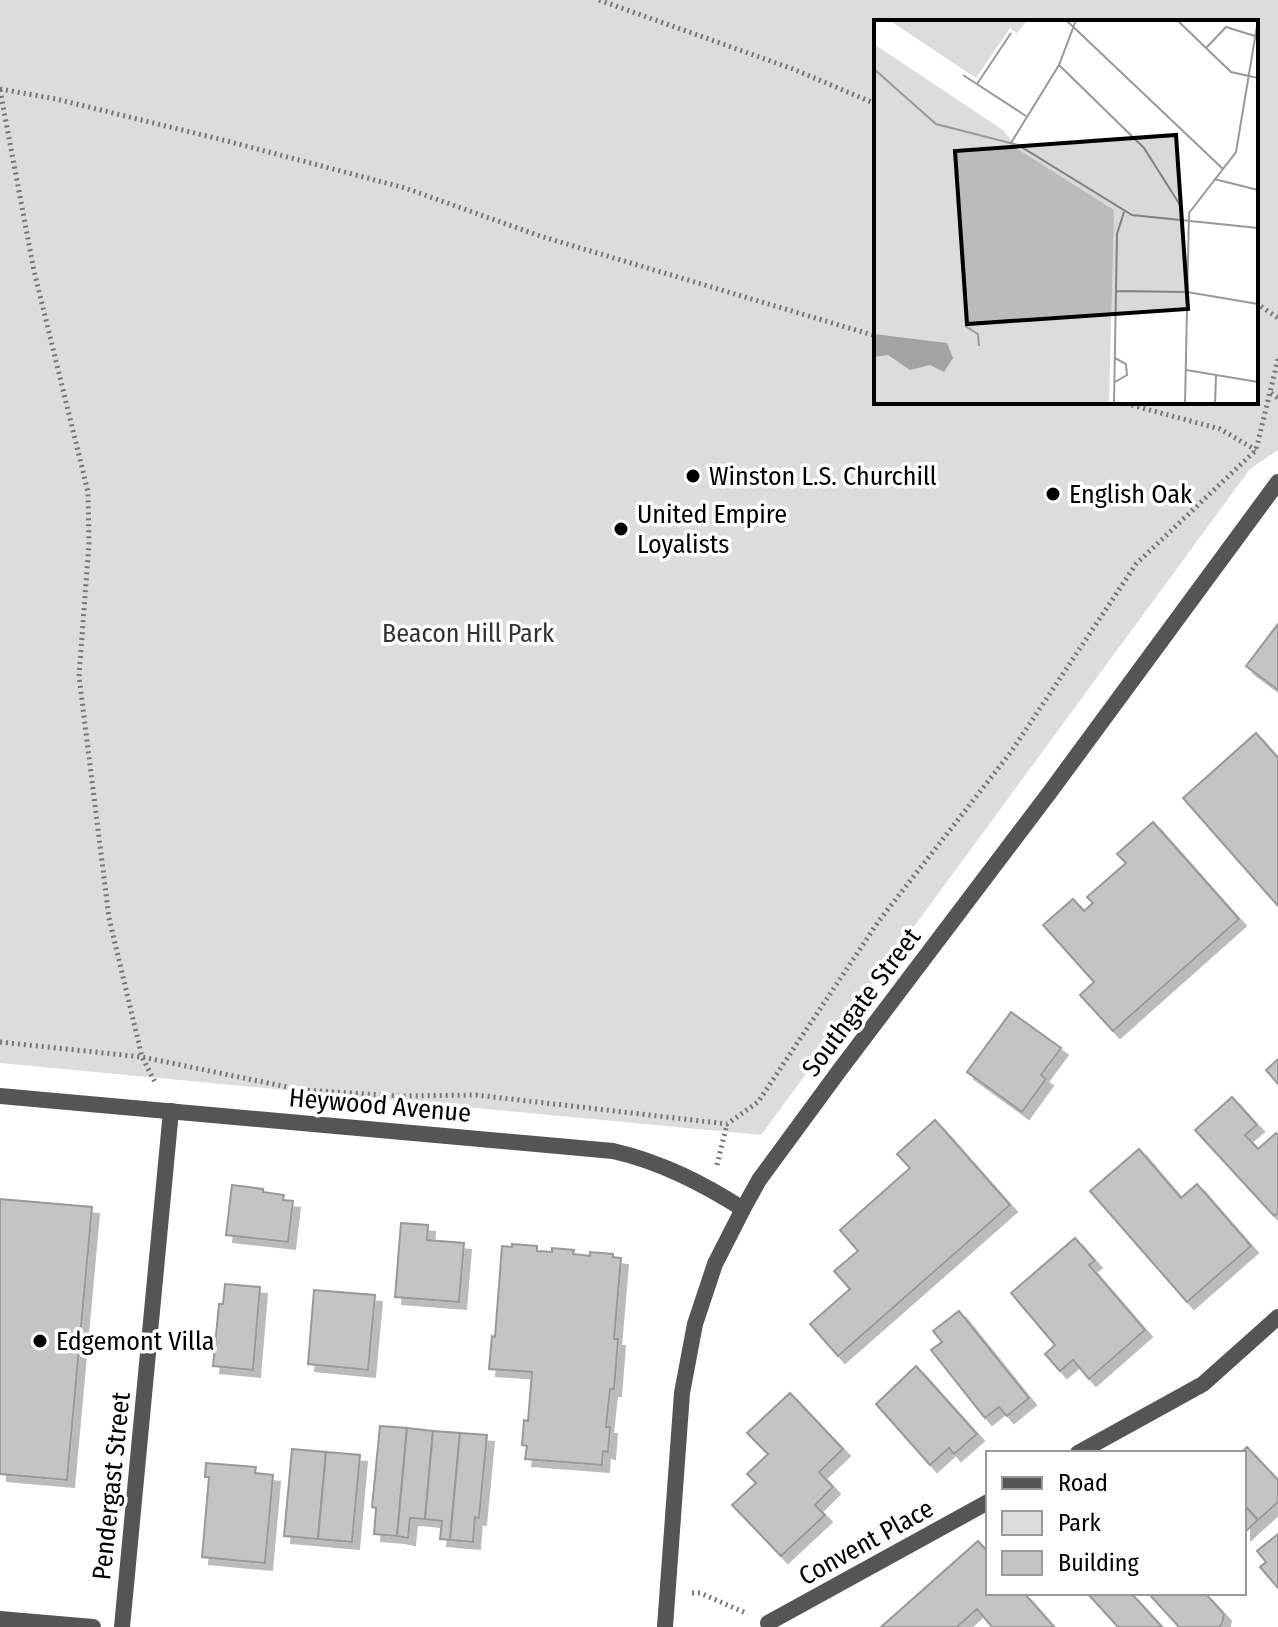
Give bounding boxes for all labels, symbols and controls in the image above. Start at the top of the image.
inset map [874,20,1258,404]
place label: Winston L.S. Churchill [709,461,937,492]
marker: Winston L.S. Churchill [684,467,702,485]
place label: English Oak [1069,479,1193,510]
marker: English Oak [1044,485,1062,503]
place label: United Empire Loyalists [637,499,787,560]
marker: United Empire Loyalists [612,520,630,538]
park label: Beacon Hill Park [382,618,555,649]
street label: Southgate Street [796,922,928,1083]
street label: Heywood Avenue [288,1082,472,1129]
place label: Edgemont Villa [56,1326,214,1357]
marker: Edgemont Villa [31,1332,49,1350]
street label: Pendergast Street [86,1390,137,1582]
legend [986,1451,1246,1595]
text: Road [1058,1469,1108,1497]
street label: Convent Place [794,1493,939,1592]
text: Park [1058,1509,1101,1537]
text: Building [1058,1549,1140,1577]

